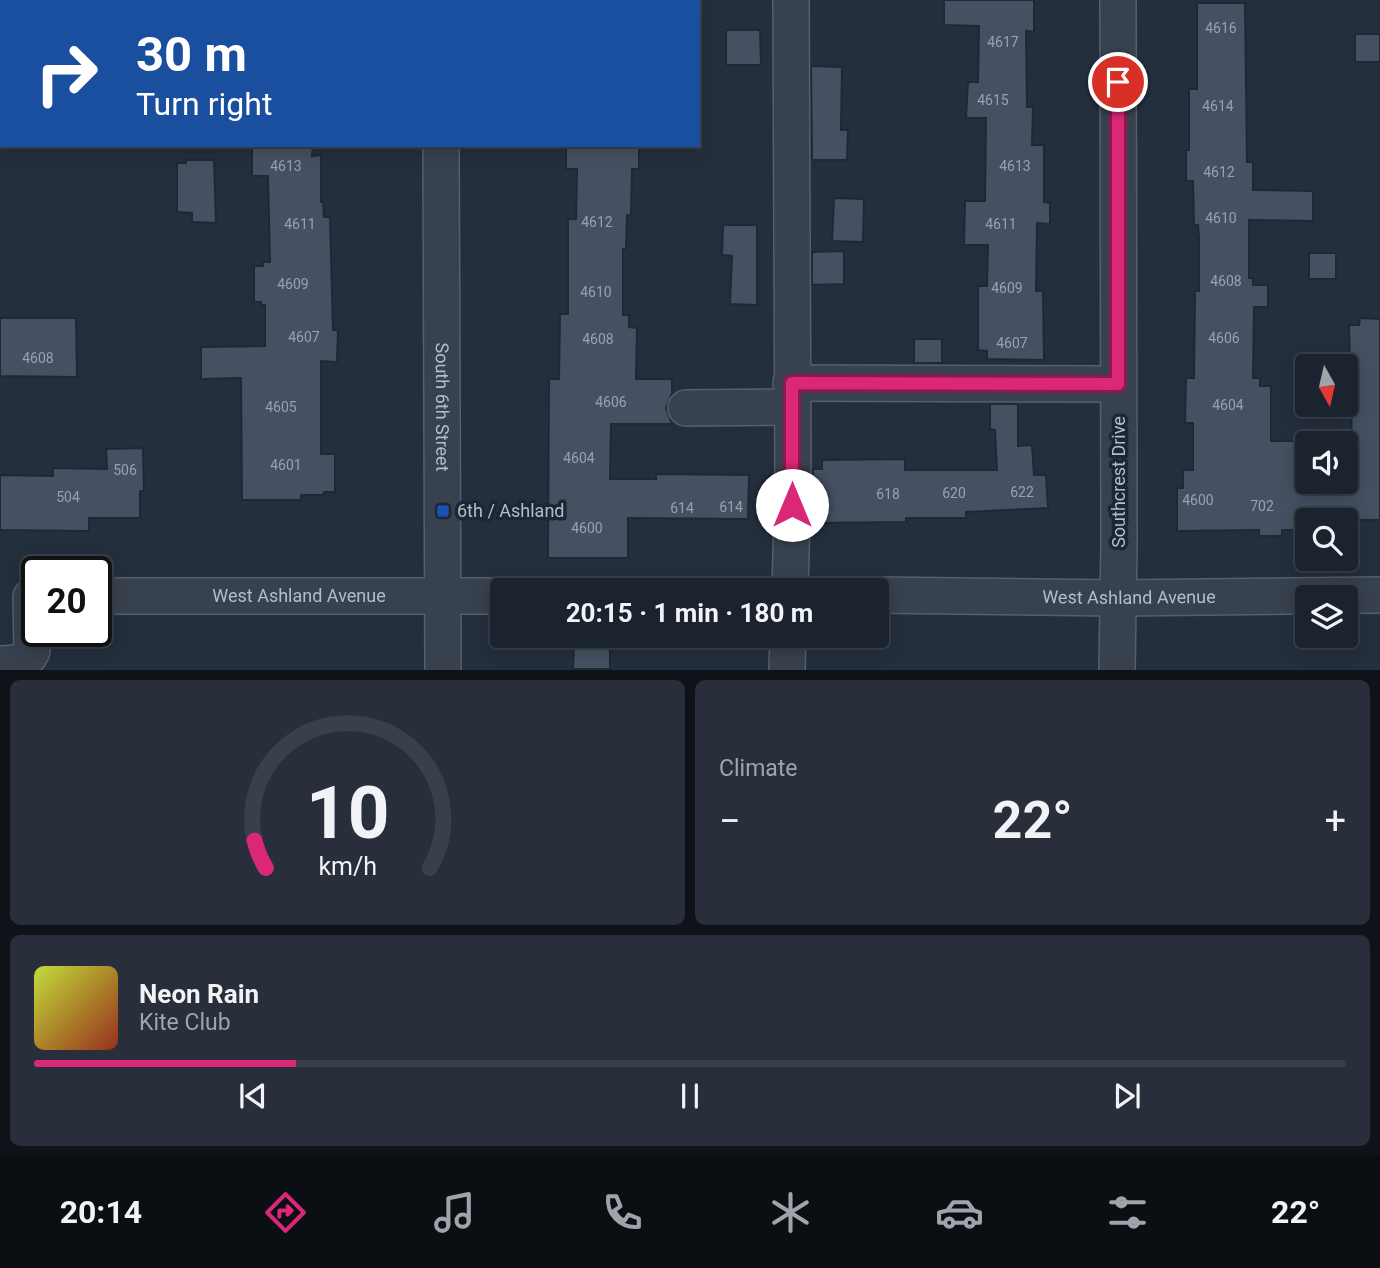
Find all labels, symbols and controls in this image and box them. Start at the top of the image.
house number: 4616 [1205,20,1237,36]
text: 30 m [136,26,247,83]
icon: right [21,28,112,119]
house number: 4617 [987,34,1019,50]
pin [1088,52,1148,112]
icon: arrive [1099,63,1137,101]
text: Turn right [136,85,272,123]
house number: 4615 [977,92,1009,108]
house number: 4614 [1202,98,1234,114]
house number: 4613 [270,158,302,174]
house number: 4613 [999,158,1031,174]
house number: 4612 [1203,164,1235,180]
house number: 4610 [1205,210,1237,226]
house number: 4612 [581,214,613,230]
house number: 4611 [284,216,316,232]
house number: 4611 [985,216,1017,232]
house number: 4608 [1210,273,1242,289]
house number: 4609 [277,276,309,292]
house number: 4609 [991,280,1023,296]
house number: 4610 [580,284,612,300]
house number: 4607 [288,329,320,345]
house number: 4606 [1208,330,1240,346]
house number: 4608 [582,331,614,347]
house number: 4607 [996,335,1028,351]
street label: South 6th Street [432,342,453,472]
house number: 4608 [22,350,54,366]
north arrow [1295,354,1358,416]
map controls [1295,354,1358,648]
house number: 4606 [595,394,627,410]
house number: 4604 [1212,397,1244,413]
house number: 4605 [265,399,297,415]
street label: Southcrest Drive [1108,416,1129,548]
button: sound [1295,431,1358,494]
house number: 4604 [563,450,595,466]
house number: 4601 [270,457,302,473]
house number: 506 [113,462,137,478]
position arrow [755,468,829,542]
house number: 622 [1010,484,1034,500]
house number: 620 [942,485,966,501]
house number: 618 [876,486,900,502]
house number: 504 [56,489,80,505]
house number: 4600 [1182,492,1214,508]
house number: 702 [1250,498,1274,514]
house number: 614 [719,499,743,515]
place label: 6th / Ashland [457,500,564,521]
house number: 614 [670,500,694,516]
marker: 6th / Ashland [435,503,451,519]
button: search [1295,508,1358,571]
house number: 4600 [571,520,603,536]
speed limit sign: 20 [21,556,112,647]
street label: West Ashland Avenue [212,585,386,606]
button: layers [1295,585,1358,648]
street label: West Ashland Avenue [1042,586,1216,608]
text: 20:15 · 1 min · 180 m [566,598,813,628]
text: Climate [719,755,798,782]
text: 10 [306,771,389,857]
text: 22° [993,790,1073,851]
text: − [719,799,741,843]
text: + [1324,799,1346,843]
text: km/h [318,852,377,881]
text: Neon Rain [139,979,259,1009]
text: Kite Club [139,1009,231,1036]
icon: previous [234,1077,272,1115]
icon: pause [671,1077,709,1115]
icon: next [1108,1077,1146,1115]
icon: directions [261,1188,310,1237]
icon: music [430,1188,479,1237]
icon: phone [598,1188,647,1237]
icon: climate [766,1188,815,1237]
icon: car [935,1188,984,1237]
icon: filters [1103,1188,1152,1237]
text: 20:14 [60,1193,142,1231]
text: 22° [1271,1193,1320,1231]

